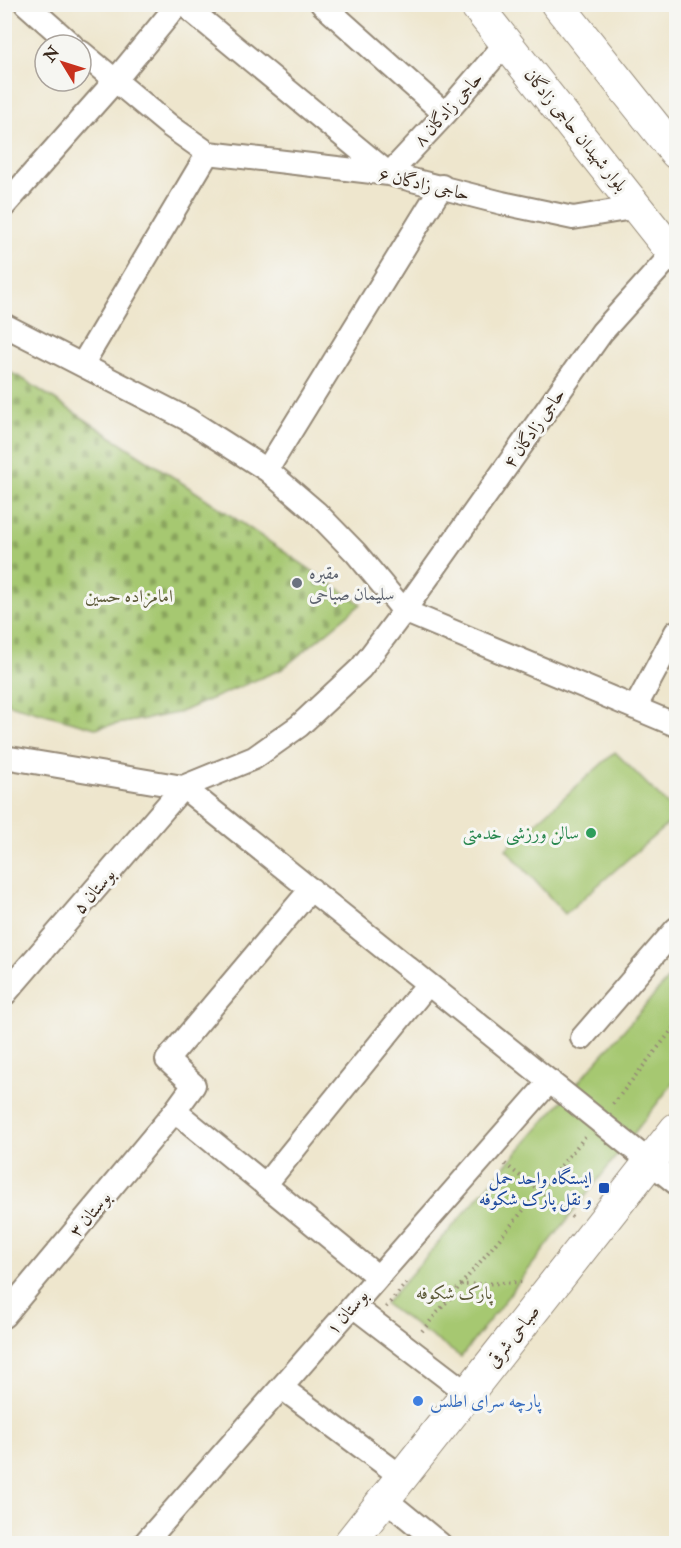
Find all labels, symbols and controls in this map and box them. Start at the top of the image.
north arrow [33,33,93,93]
text: N [39,42,65,67]
street label: بلوار شهیدان حاجی زادگان [519,64,632,197]
street label: حاجی زادگان ۸ [409,67,488,151]
street label: حاجی زادگان ۶ [376,163,472,206]
street label: حاجی زادگان ۴ [498,384,570,473]
place label: مقبره سلیمان صباحی [309,562,394,606]
marker: مقبره سلیمان صباحی [290,576,304,590]
park label: امامزاده حسین [85,585,173,609]
place label: سالن ورزشی خدمتی [462,822,579,846]
marker: سالن ورزشی خدمتی [584,826,598,840]
street label: بوستان ۵ [68,864,120,919]
place label: ایستگاه واحد حمل و نقل پارک شکوفه [479,1166,592,1212]
marker: ایستگاه واحد حمل و نقل پارک شکوفه [597,1181,611,1195]
street label: بوستان ۳ [65,1187,116,1242]
park label: پارک شکوفه [416,1282,494,1306]
street label: بوستان ۱ [321,1285,373,1340]
street label: صباحی شرقی [482,1300,545,1372]
place label: پارچه سرای اطلس [430,1390,542,1414]
marker: پارچه سرای اطلس [411,1394,425,1408]

